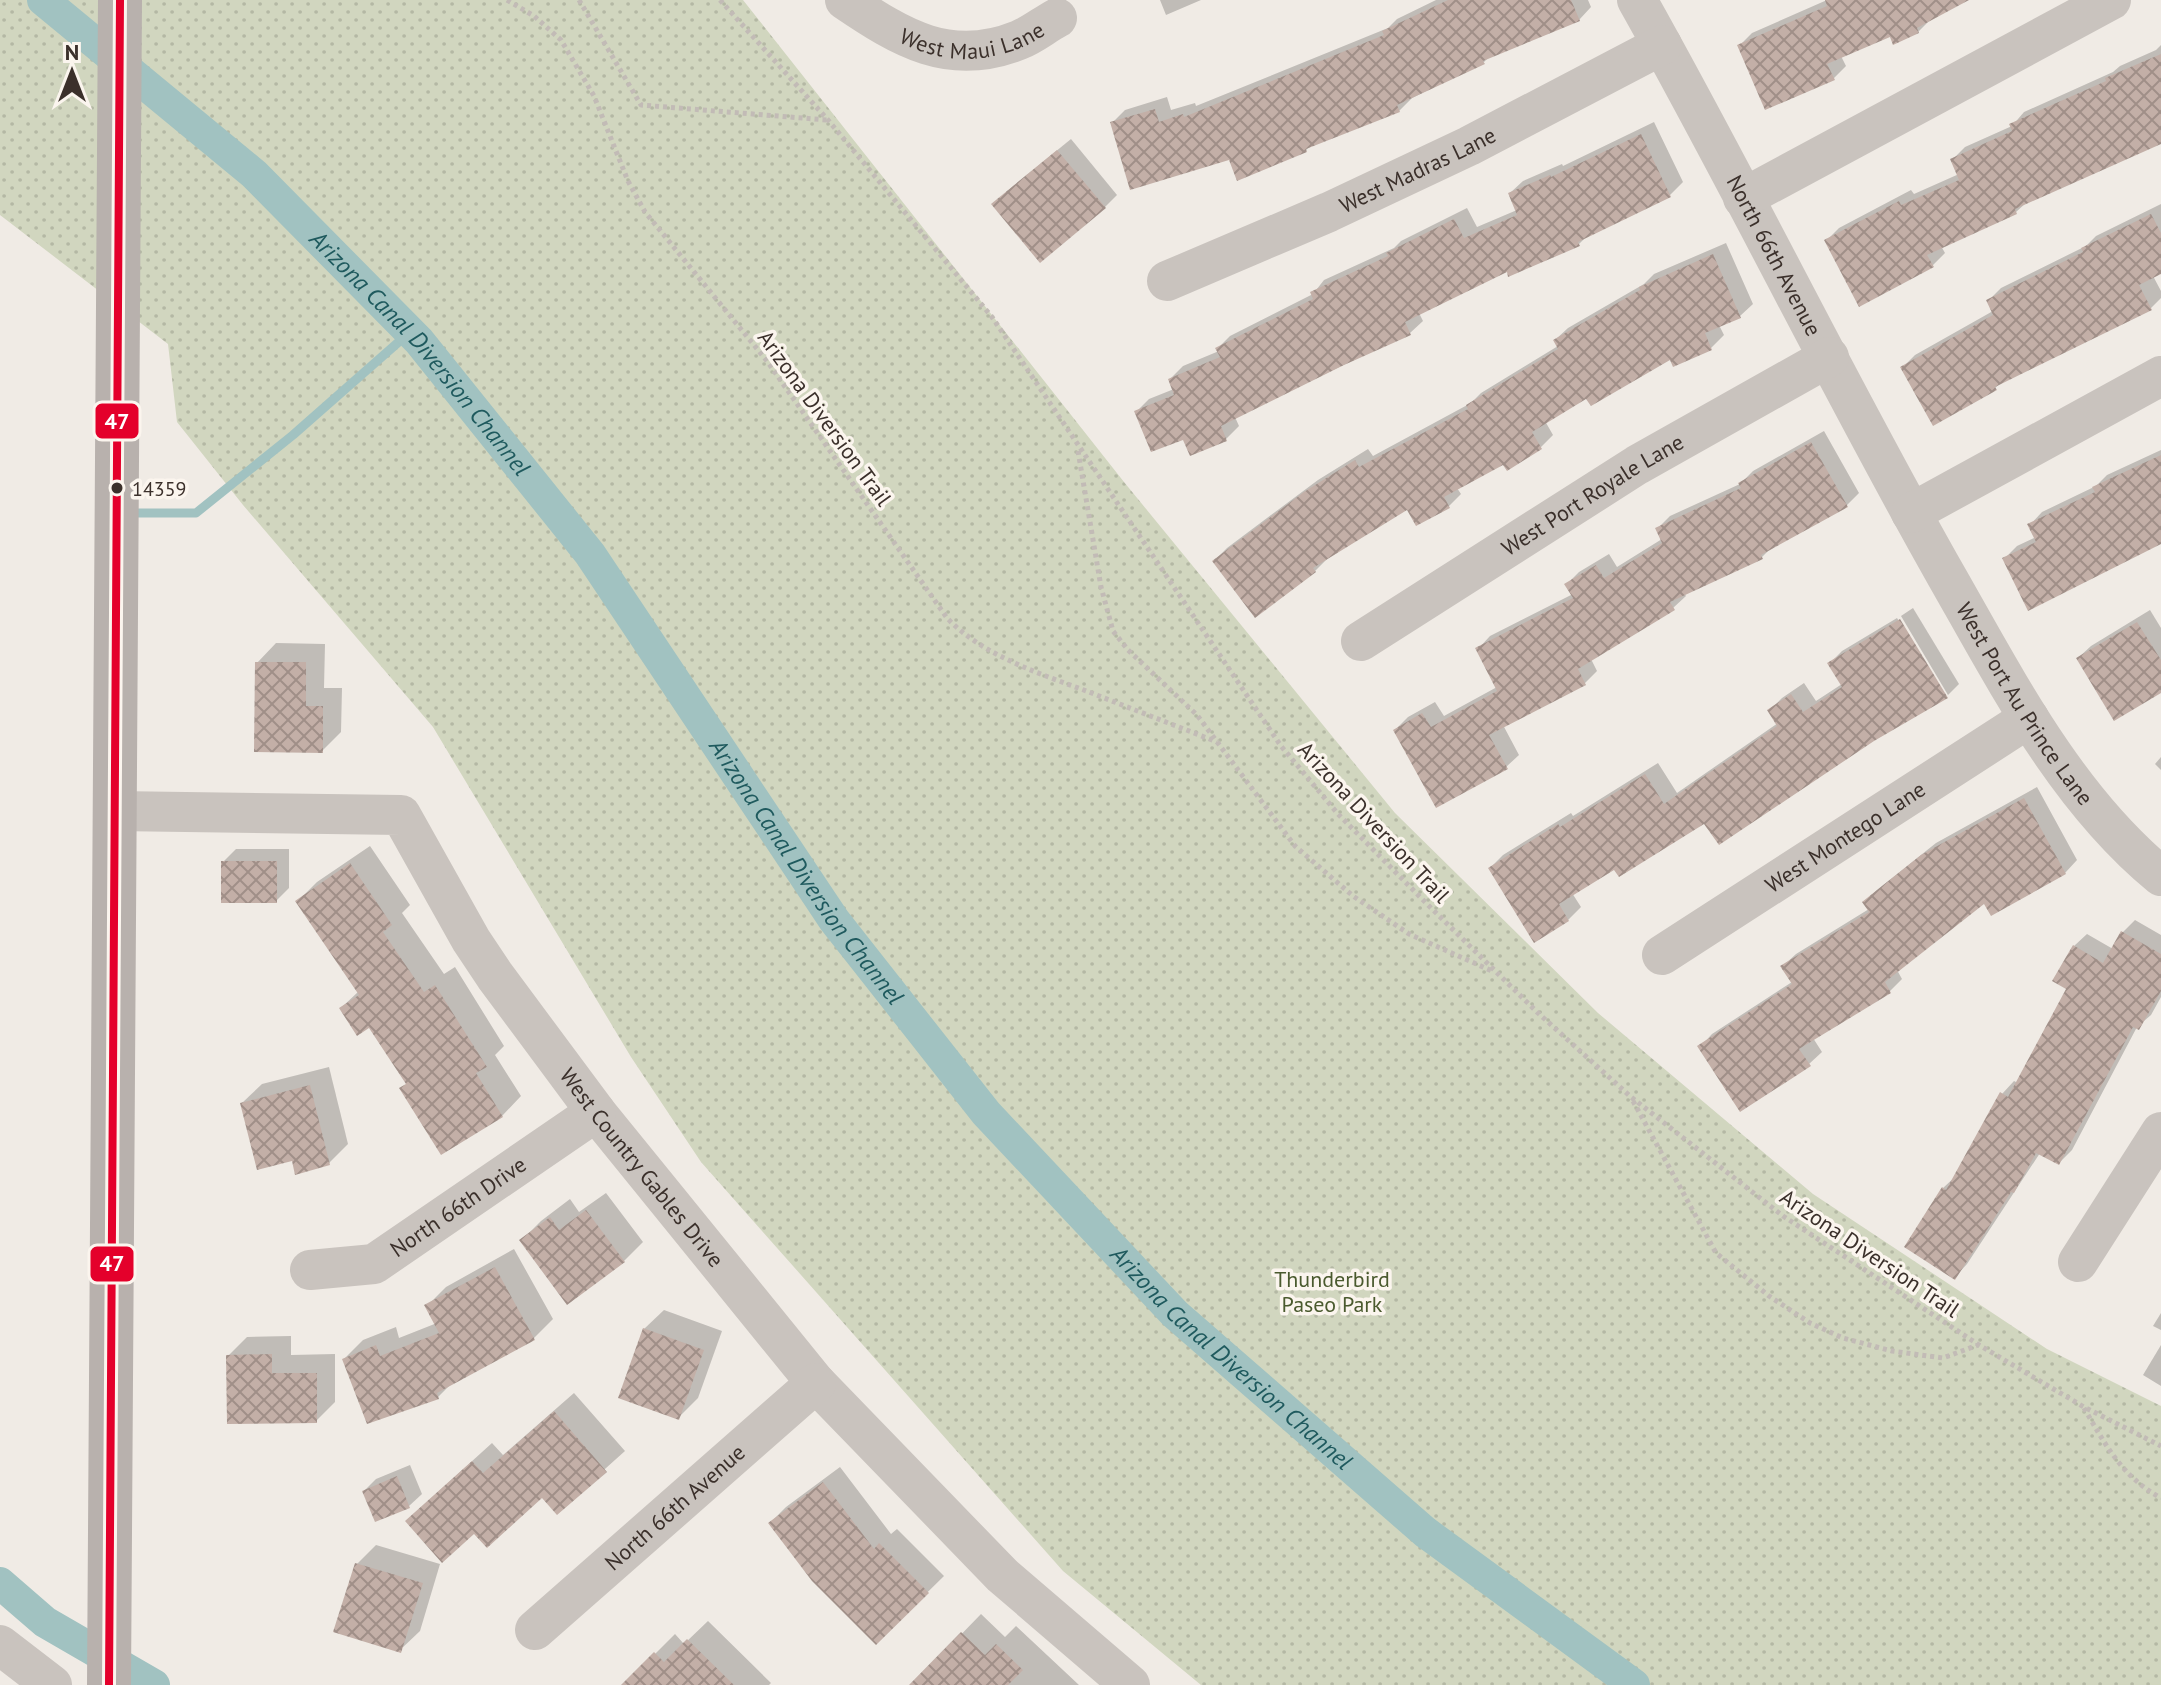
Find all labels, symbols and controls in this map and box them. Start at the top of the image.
street label: West Maui Lane [896,15,1049,65]
north arrow [32,32,112,112]
text: N [65,38,79,66]
street label: West Madras Lane [1335,121,1500,219]
street label: North 66th Avenue [1721,170,1828,341]
water label: Arizona Canal Diversion Channel [303,223,537,482]
street label: Arizona Diversion Trail [752,325,899,512]
line badge: 47 [94,402,140,440]
text: 47 [105,407,129,435]
street label: West Port Royale Lane [1496,428,1689,562]
place label: 14359 [132,476,187,502]
marker: 14359 [109,480,125,496]
street label: West Port Au Prince Lane [1950,598,2099,811]
water label: Arizona Canal Diversion Channel [702,732,911,1011]
street label: Arizona Diversion Trail [1292,735,1456,909]
street label: West Montego Lane [1760,775,1930,899]
street label: West Country Gables Drive [554,1062,730,1273]
street label: North 66th Drive [384,1150,531,1263]
street label: Arizona Diversion Trail [1775,1183,1966,1324]
water label: Arizona Canal Diversion Channel [1103,1238,1359,1477]
line badge: 47 [89,1245,135,1283]
text: 47 [100,1249,124,1277]
park label: Thunderbird Paseo Park [1274,1265,1390,1318]
street label: North 66th Avenue [599,1438,751,1576]

